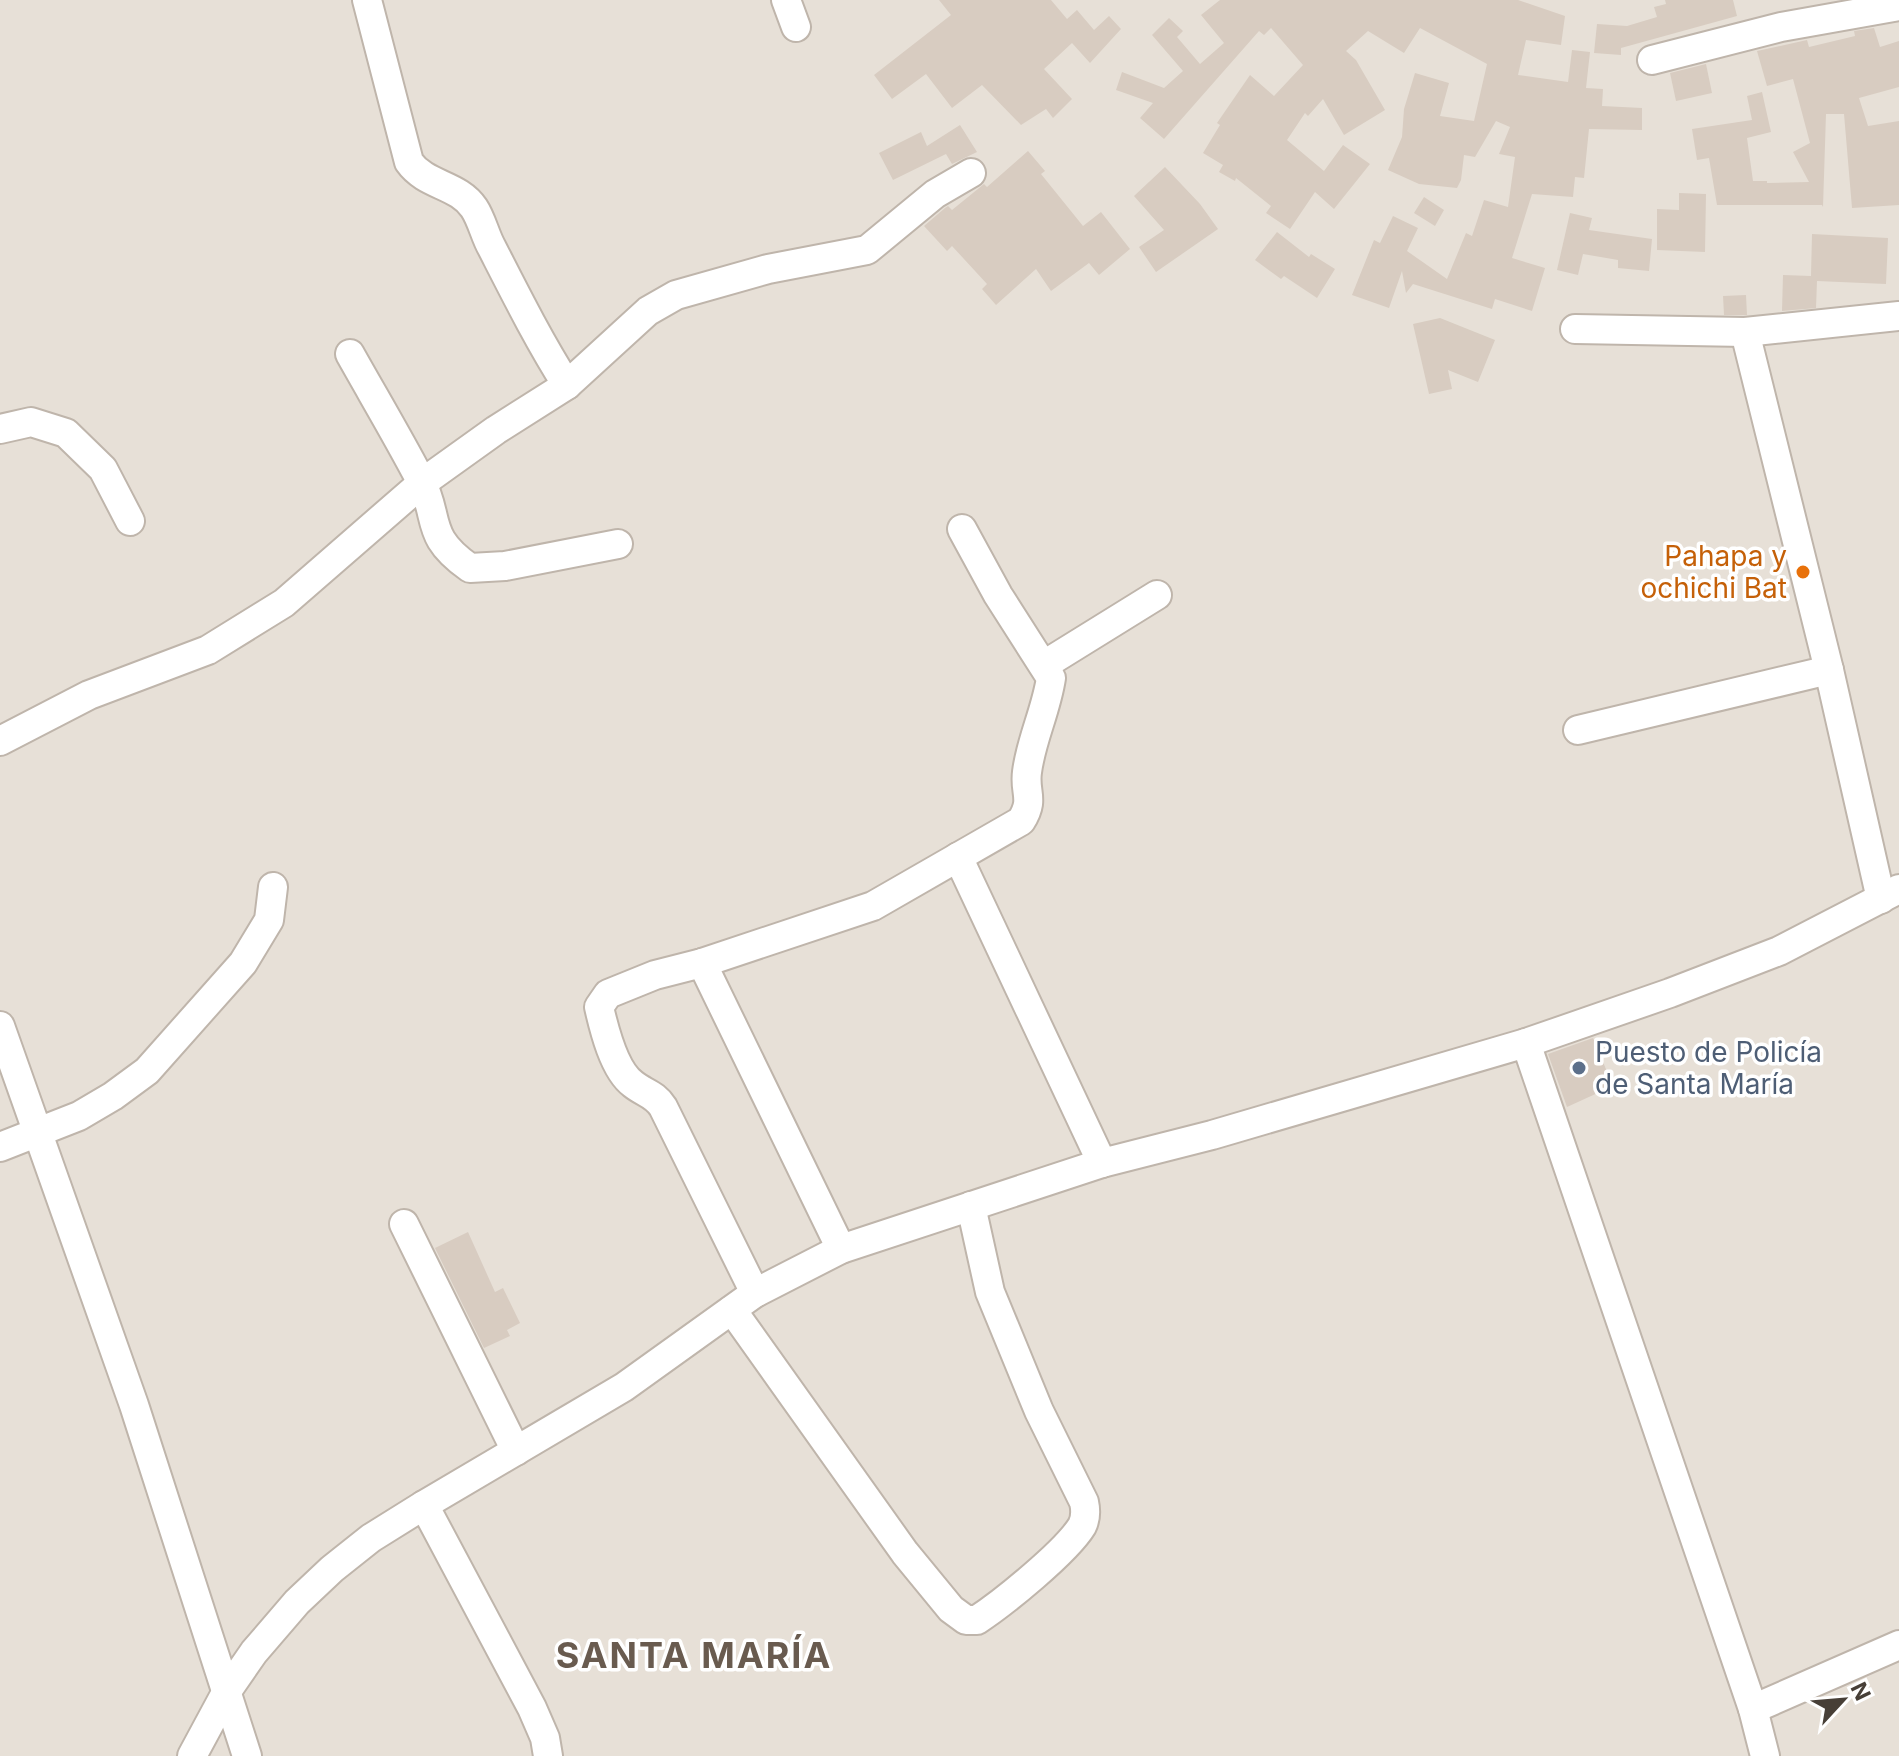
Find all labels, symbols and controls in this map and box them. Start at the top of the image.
place label: Pahapa y ochichi Bat [1640,539,1787,605]
marker: Pahapa y ochichi Bat [1794,563,1812,581]
place label: Puesto de Policía de Santa María [1595,1035,1822,1101]
marker: Puesto de Policía de Santa María [1570,1059,1588,1077]
district label: SANTA MARÍA [556,1633,832,1677]
north arrow [1803,1660,1883,1740]
text: N [1846,1678,1876,1704]

